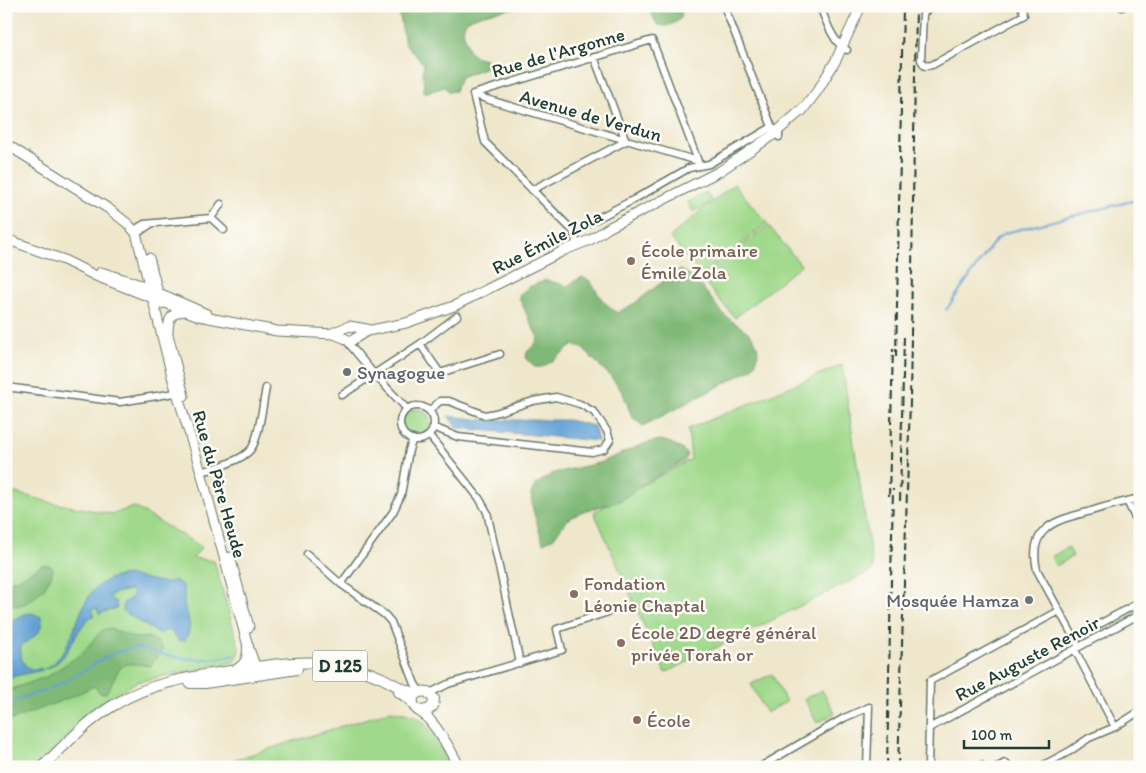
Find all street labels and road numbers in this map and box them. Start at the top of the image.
street label: Rue de l'Argonne [489,23,627,82]
street label: Avenue de Verdun [517,84,665,147]
street label: Rue Émile Zola [488,204,606,279]
street label: Rue du Père Heude [187,408,252,561]
street label: Rue Auguste Renoir [951,610,1104,706]
road number: D 125 [312,650,368,681]

